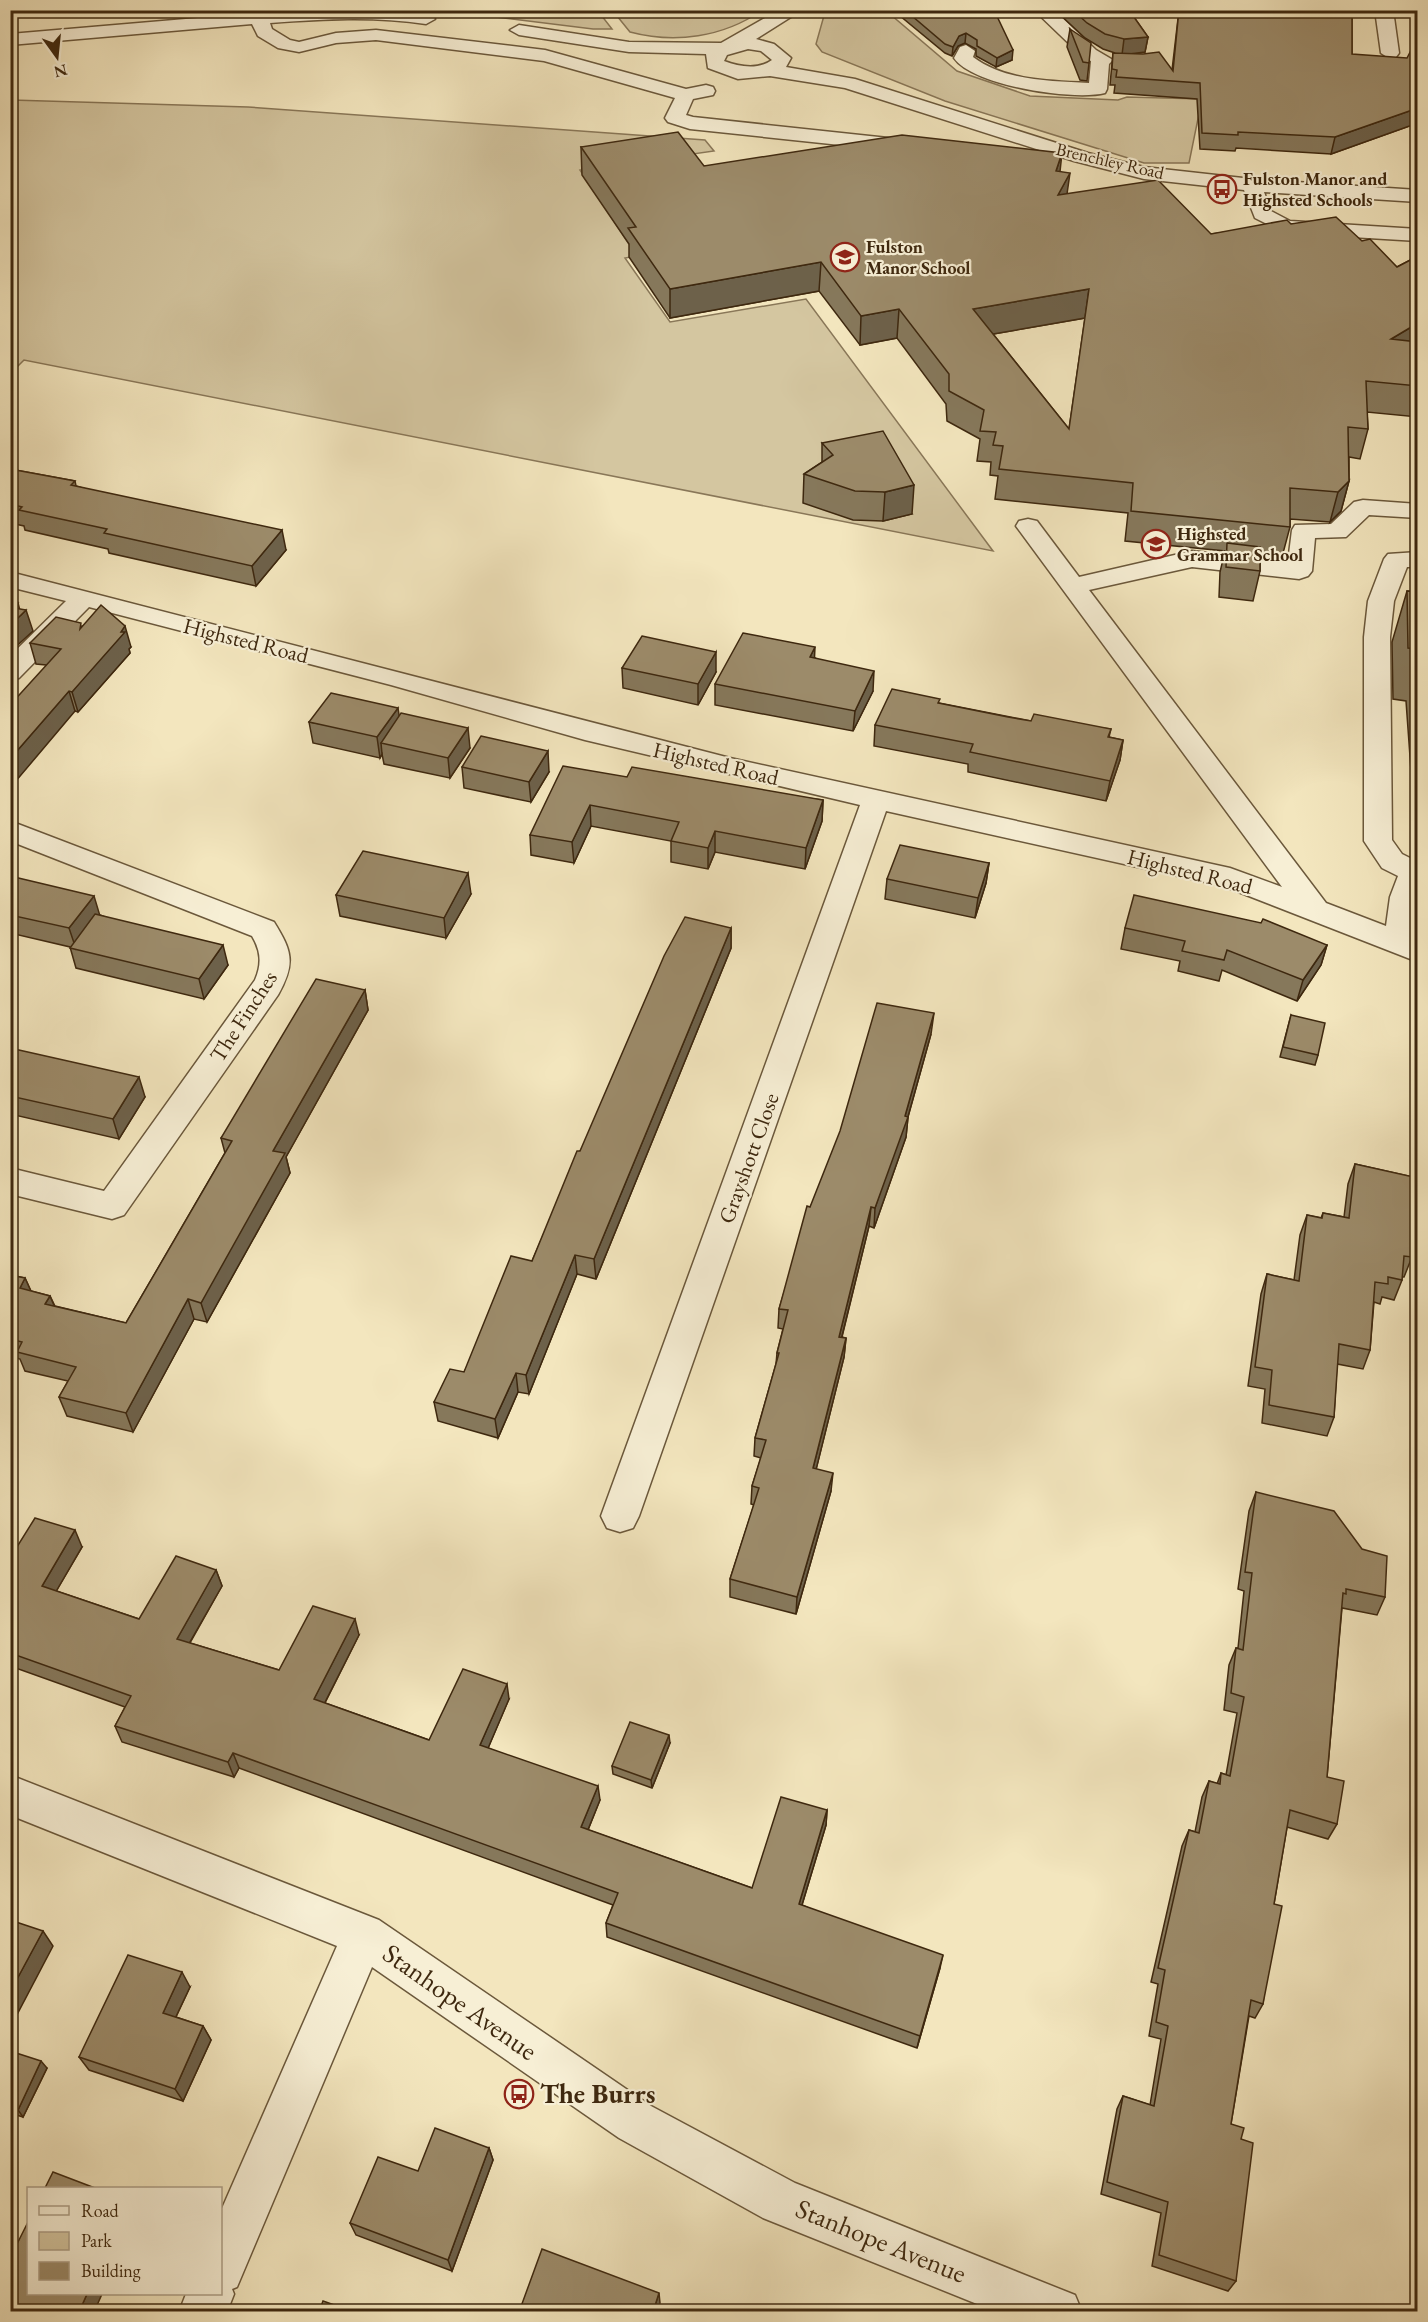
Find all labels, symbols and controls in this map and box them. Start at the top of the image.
north arrow [27,27,87,87]
text: N [52,59,70,83]
street label: Brenchley Road [1054,137,1167,184]
place label: Fulston Manor and Highsted Schools [1243,167,1387,211]
bus stop icon: Fulston Manor and Highsted Schools [1206,173,1238,205]
place label: Fulston Manor School [866,235,970,279]
school or university icon: Fulston Manor School [829,241,861,273]
place label: Highsted Grammar School [1177,522,1303,566]
school or university icon: Highsted Grammar School [1140,528,1172,560]
street label: Highsted Road [180,611,312,670]
street label: Highsted Road [650,735,782,792]
street label: Highsted Road [1124,842,1256,901]
street label: The Finches [203,965,284,1067]
street label: Grayshott Close [711,1089,786,1227]
street label: Stanhope Avenue [376,1935,544,2068]
place label: The Burrs [540,2076,655,2111]
bus stop icon: The Burrs [503,2078,535,2110]
legend [27,2187,222,2295]
street label: Stanhope Avenue [791,2190,972,2291]
text: Road [81,2199,120,2222]
text: Park [81,2229,112,2252]
text: Building [81,2259,141,2282]

